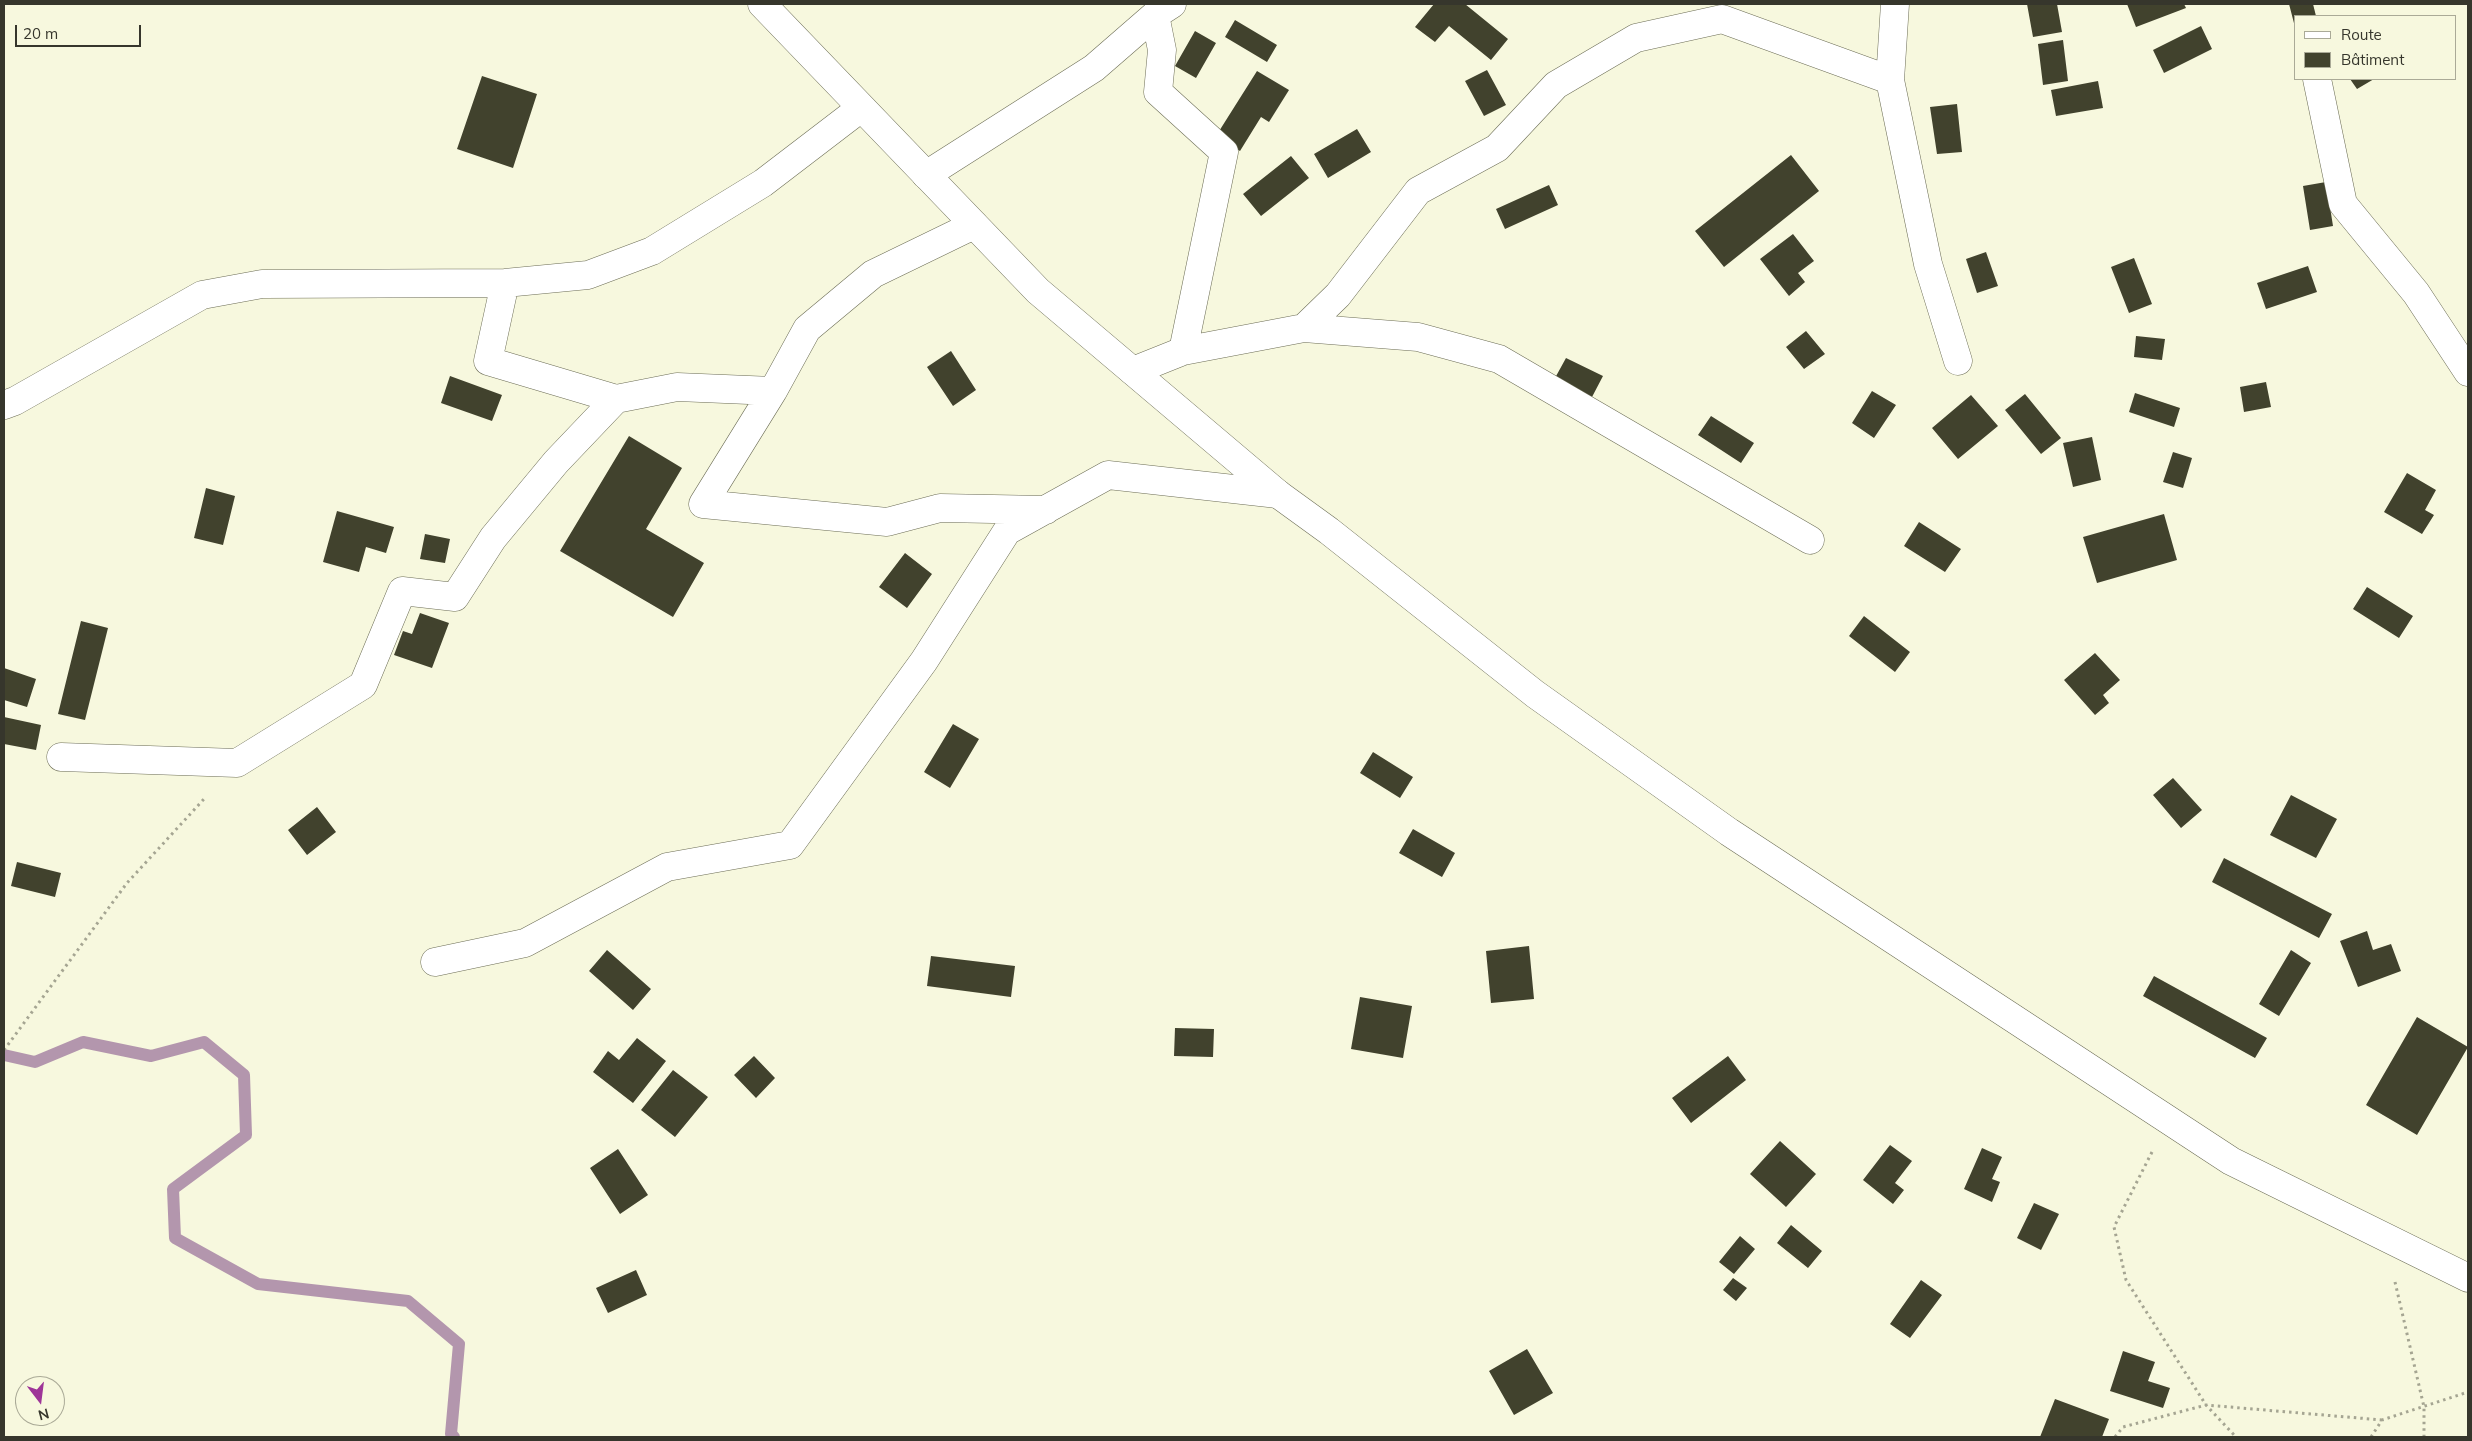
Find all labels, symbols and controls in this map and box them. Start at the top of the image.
scale bar [18,15,144,47]
legend [2294,15,2457,80]
text: 20 m [23,24,58,43]
text: Route [2341,25,2382,44]
text: Bâtiment [2341,50,2404,69]
north arrow [15,1376,65,1426]
text: N [36,1404,51,1425]

